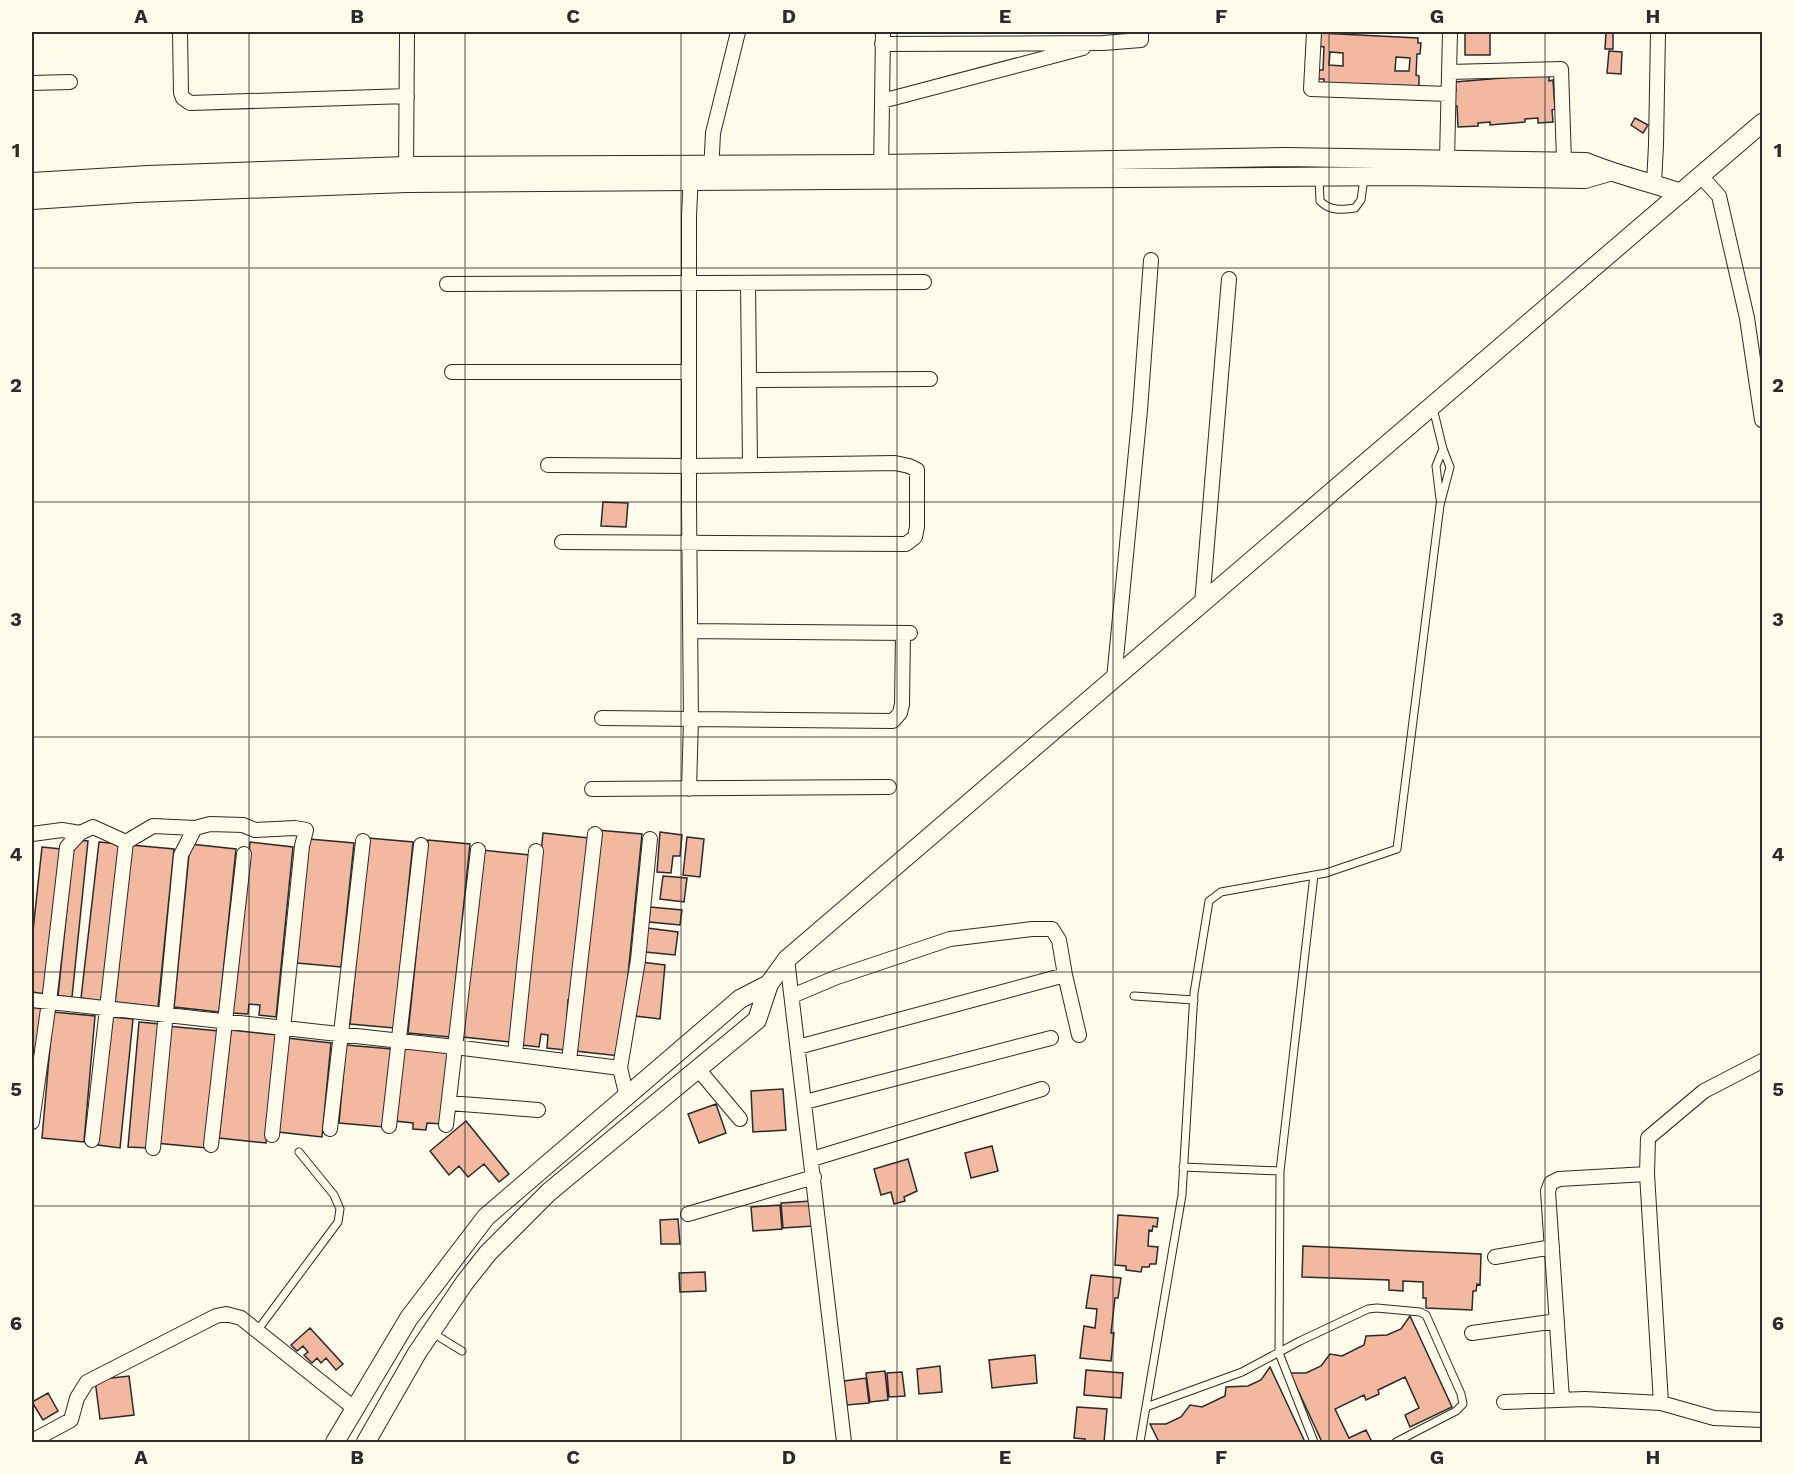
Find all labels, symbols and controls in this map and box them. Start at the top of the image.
text: A [134,4,148,28]
text: B [350,4,364,28]
text: C [566,4,580,28]
text: D [782,4,796,28]
text: E [999,4,1011,28]
text: F [1215,4,1227,28]
text: G [1430,4,1444,28]
text: H [1646,4,1660,28]
text: 1 [12,138,20,162]
text: 1 [1774,138,1782,162]
text: 2 [10,373,22,397]
text: 2 [1772,373,1784,397]
text: 3 [10,607,22,631]
text: 3 [1772,607,1784,631]
text: 4 [10,842,23,866]
text: 4 [1772,842,1785,866]
text: 5 [10,1077,22,1101]
text: 5 [1772,1077,1784,1101]
text: 6 [10,1311,22,1335]
text: 6 [1772,1311,1784,1335]
text: A [134,1445,148,1469]
text: B [350,1445,364,1469]
text: C [566,1445,580,1469]
text: D [782,1445,796,1469]
text: E [999,1445,1011,1469]
text: F [1215,1445,1227,1469]
text: G [1430,1445,1444,1469]
text: H [1646,1445,1660,1469]

